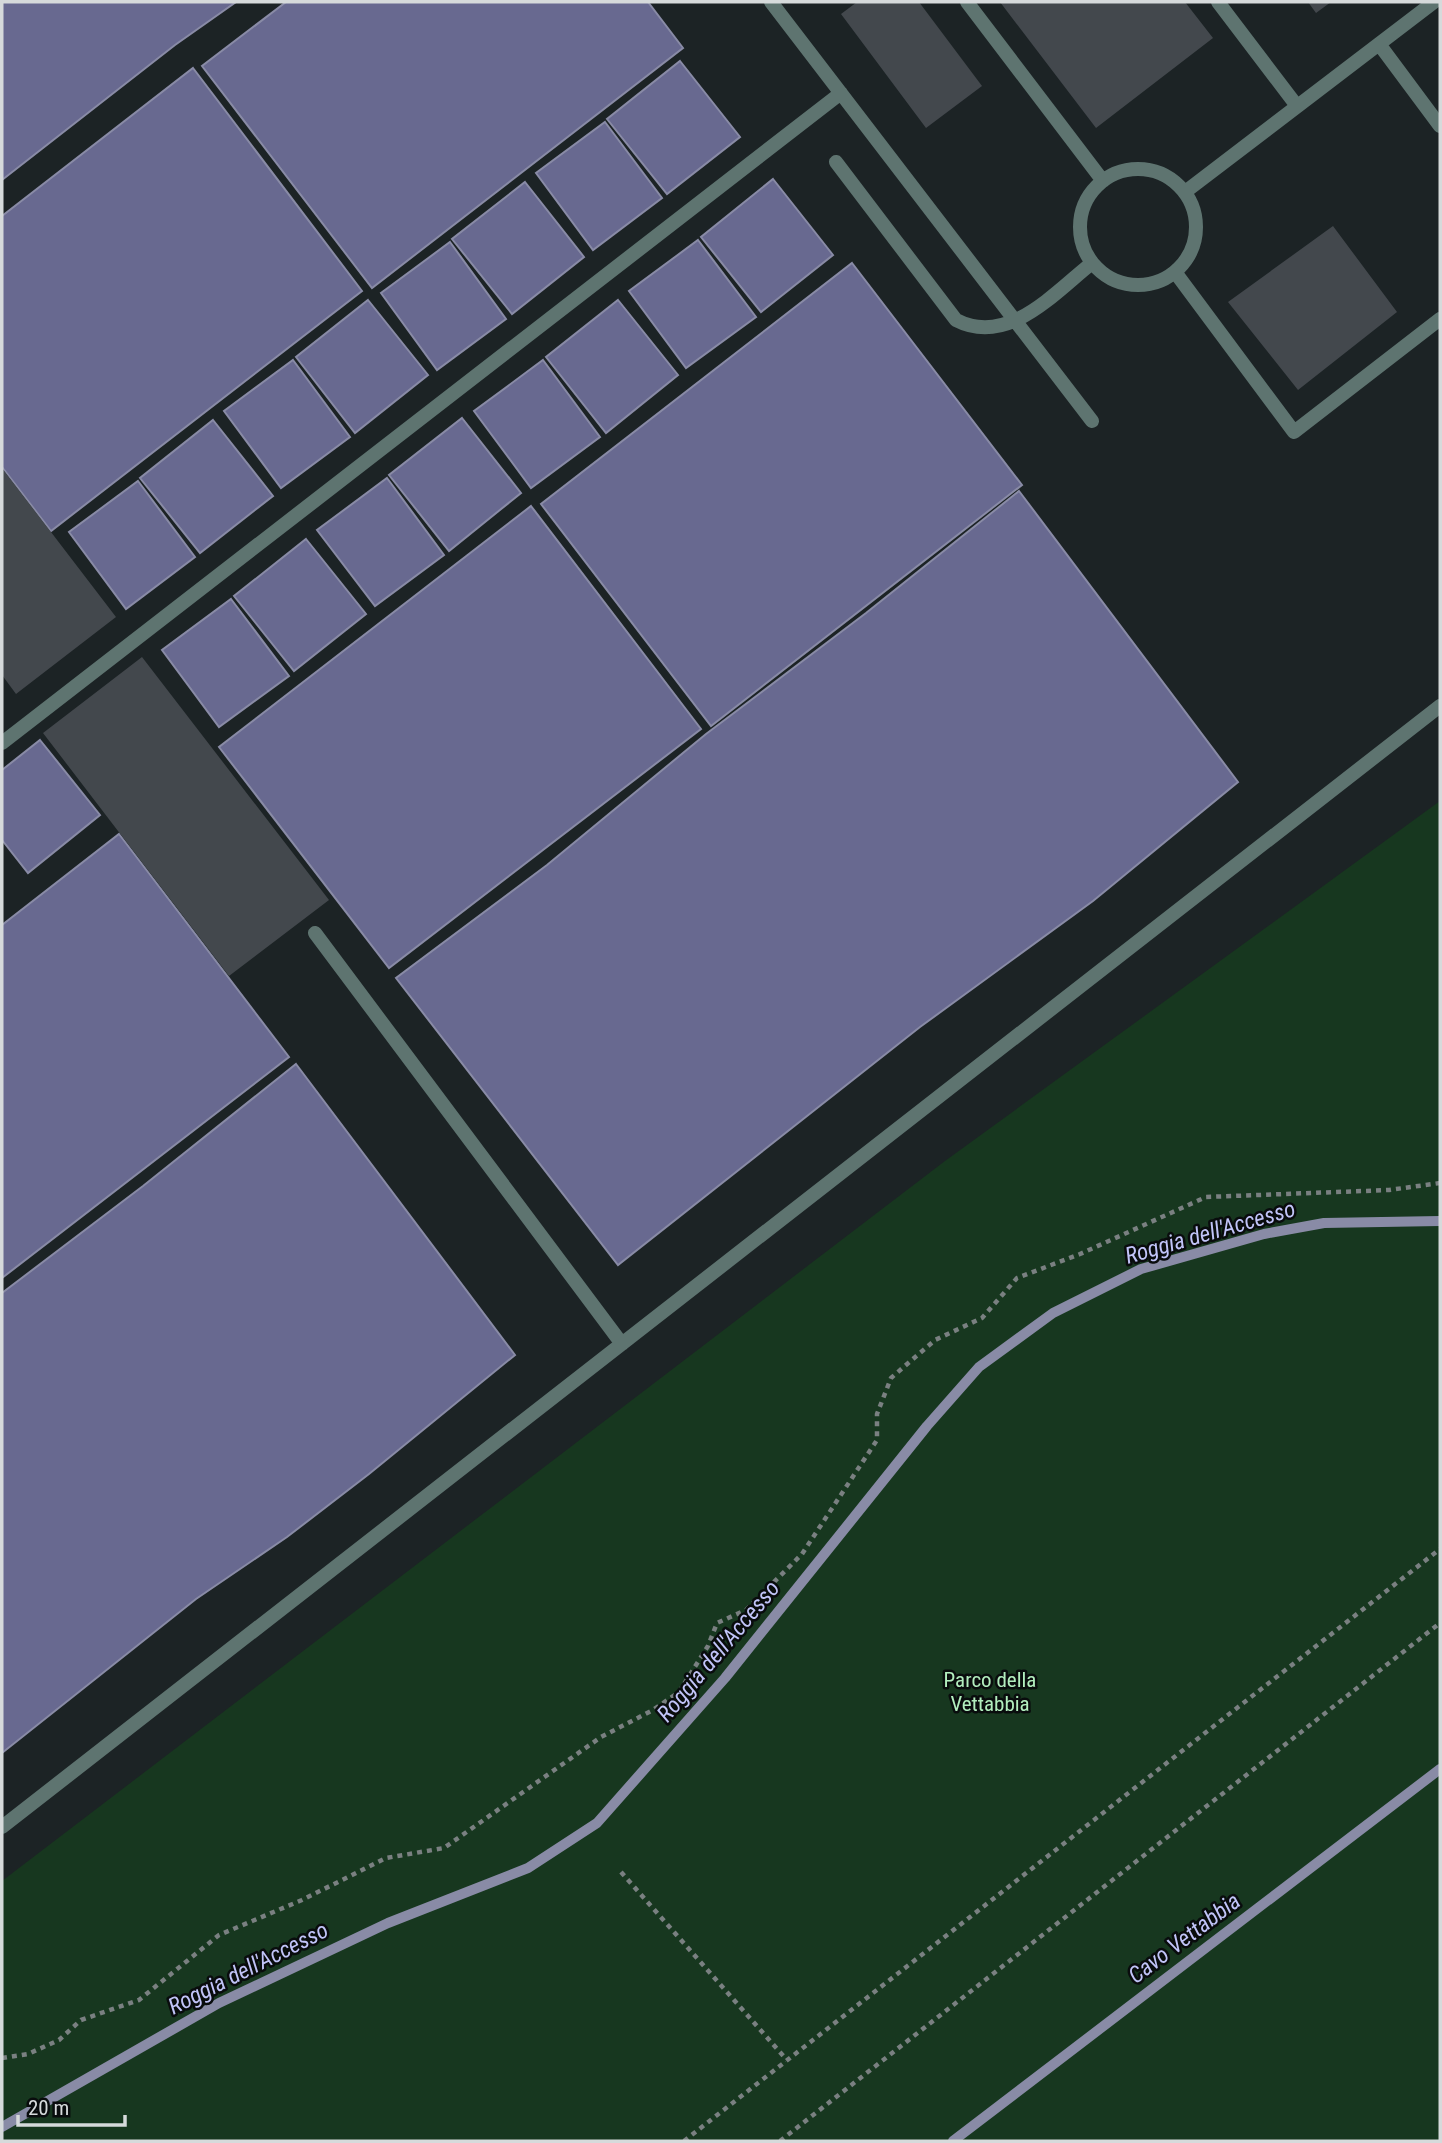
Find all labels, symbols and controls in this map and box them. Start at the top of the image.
water label: Roggia dell'Accesso [1122,1195,1298,1270]
water label: Roggia dell'Accesso [652,1575,785,1727]
park label: Parco della Vettabbia [944,1668,1036,1716]
water label: Cavo Vettabbia [1123,1888,1246,1989]
water label: Roggia dell'Accesso [164,1916,333,2020]
scale bar [18,2084,124,2128]
text: 20 m [28,2096,69,2120]

